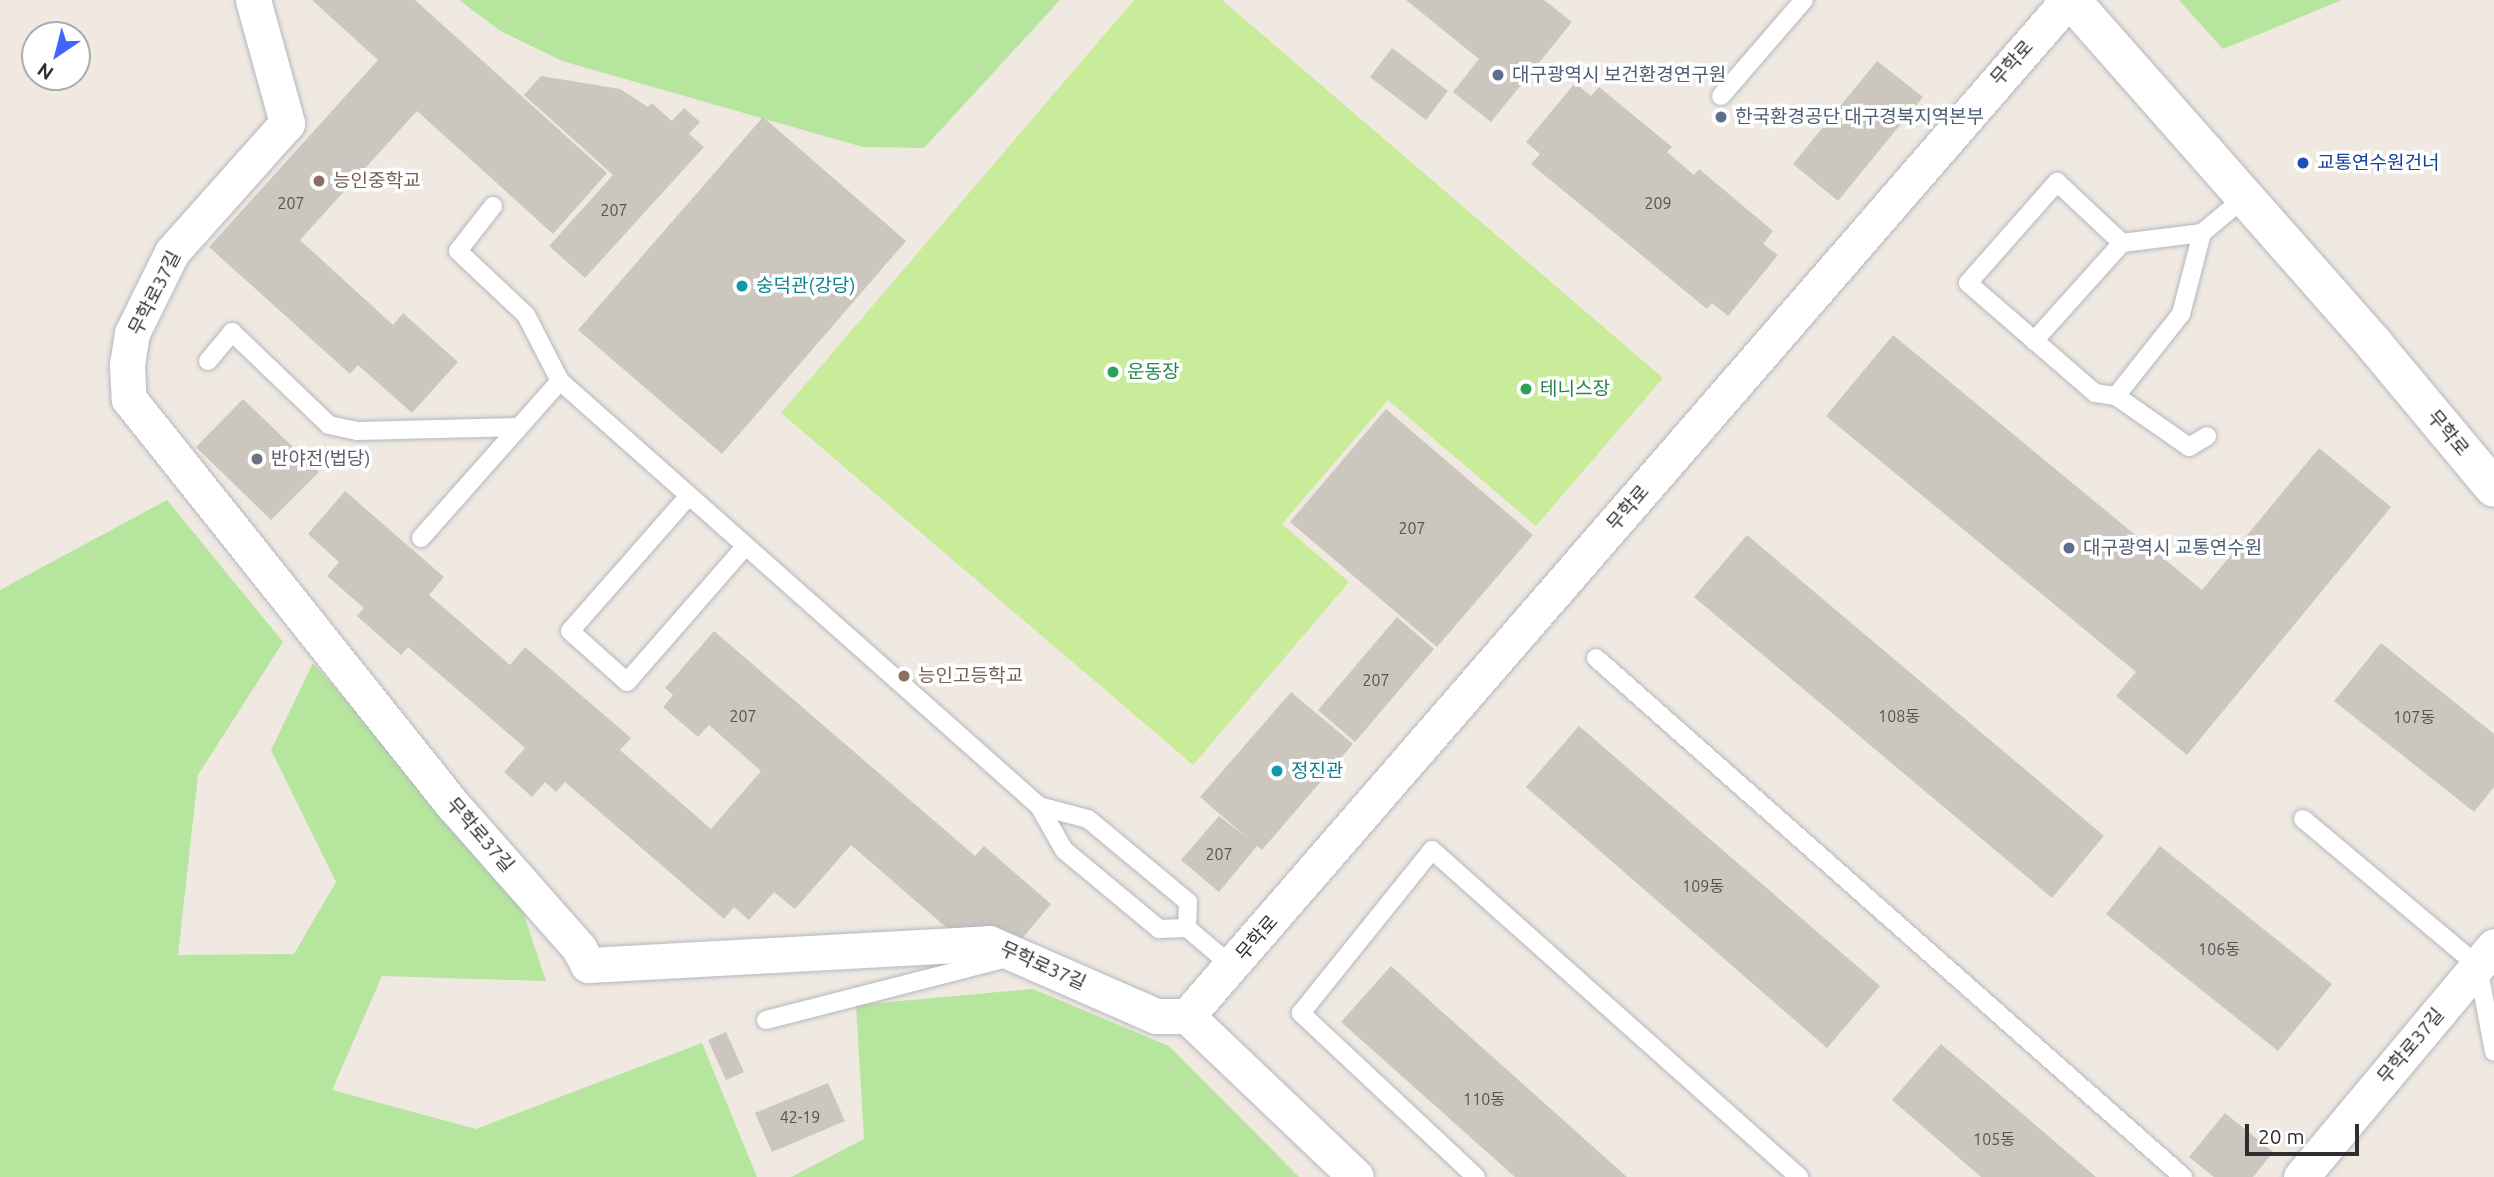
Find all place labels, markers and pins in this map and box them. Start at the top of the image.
place label: 대구광역시 보건환경연구원 [1512,64,1726,86]
marker: 대구광역시 보건환경연구원 [1490,67,1506,83]
place label: 한국환경공단 대구경북지역본부 [1735,106,1984,128]
marker: 한국환경공단 대구경북지역본부 [1713,109,1729,125]
place label: 교통연수원건너 [2317,152,2439,174]
marker: 교통연수원건너 [2295,155,2311,171]
place label: 능인중학교 [333,170,420,192]
marker: 능인중학교 [311,173,327,189]
place label: 숭덕관(강당) [756,275,855,297]
marker: 숭덕관(강당) [734,278,750,294]
place label: 운동장 [1127,361,1179,383]
marker: 운동장 [1105,364,1121,380]
place label: 테니스장 [1540,378,1610,400]
marker: 테니스장 [1518,381,1534,397]
place label: 반야전(법당) [271,448,370,470]
marker: 반야전(법당) [249,451,265,467]
place label: 대구광역시 교통연수원 [2083,537,2262,559]
marker: 대구광역시 교통연수원 [2061,540,2077,556]
place label: 능인고등학교 [918,665,1023,687]
marker: 능인고등학교 [896,668,912,684]
place label: 정진관 [1291,760,1343,782]
marker: 정진관 [1269,763,1285,779]

